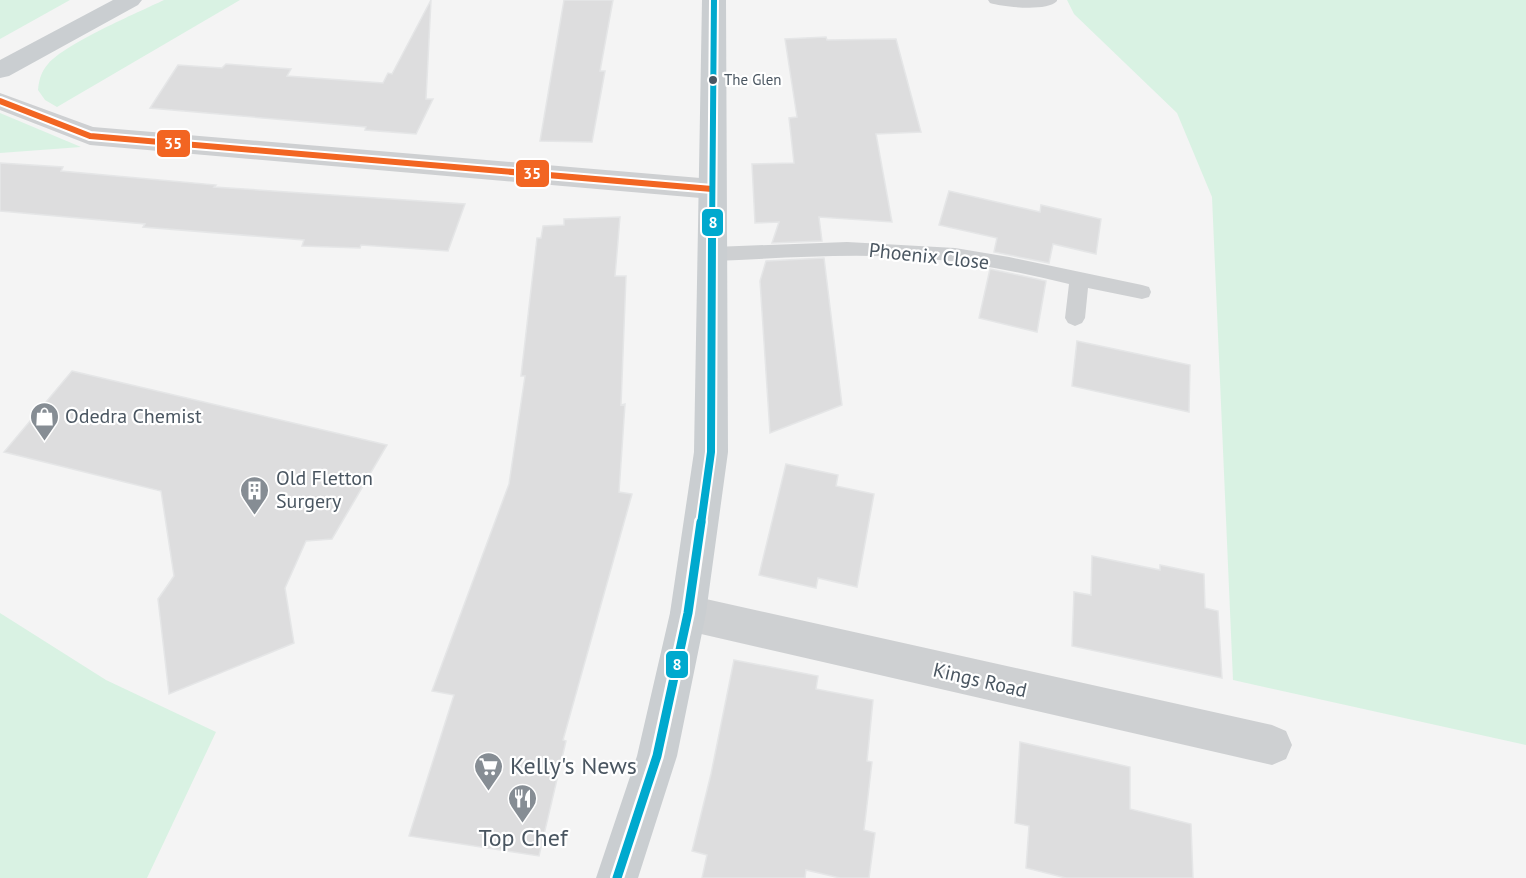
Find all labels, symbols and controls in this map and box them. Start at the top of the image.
place label: The Glen [724,70,782,89]
marker: The Glen [707,74,719,86]
line badge: 35 [156,129,191,158]
text: 35 [164,133,182,153]
line badge: 35 [515,159,550,188]
text: 35 [523,163,541,183]
line badge: 8 [701,208,724,237]
text: 8 [708,212,718,232]
street label: Phoenix Close [868,237,990,275]
shop icon: Odedra Chemist [28,400,60,442]
place label: Odedra Chemist [65,403,202,429]
place label: Old Fletton Surgery [276,465,373,514]
building icon: Old Fletton Surgery [239,474,271,516]
line badge: 8 [665,650,689,679]
text: 8 [672,654,682,674]
street label: Kings Road [931,657,1029,703]
supermarket icon: Kelly's News [473,750,505,792]
place label: Kelly's News [510,750,637,781]
restaurant icon: Top Chef [507,782,539,824]
place label: Top Chef [478,822,569,853]

